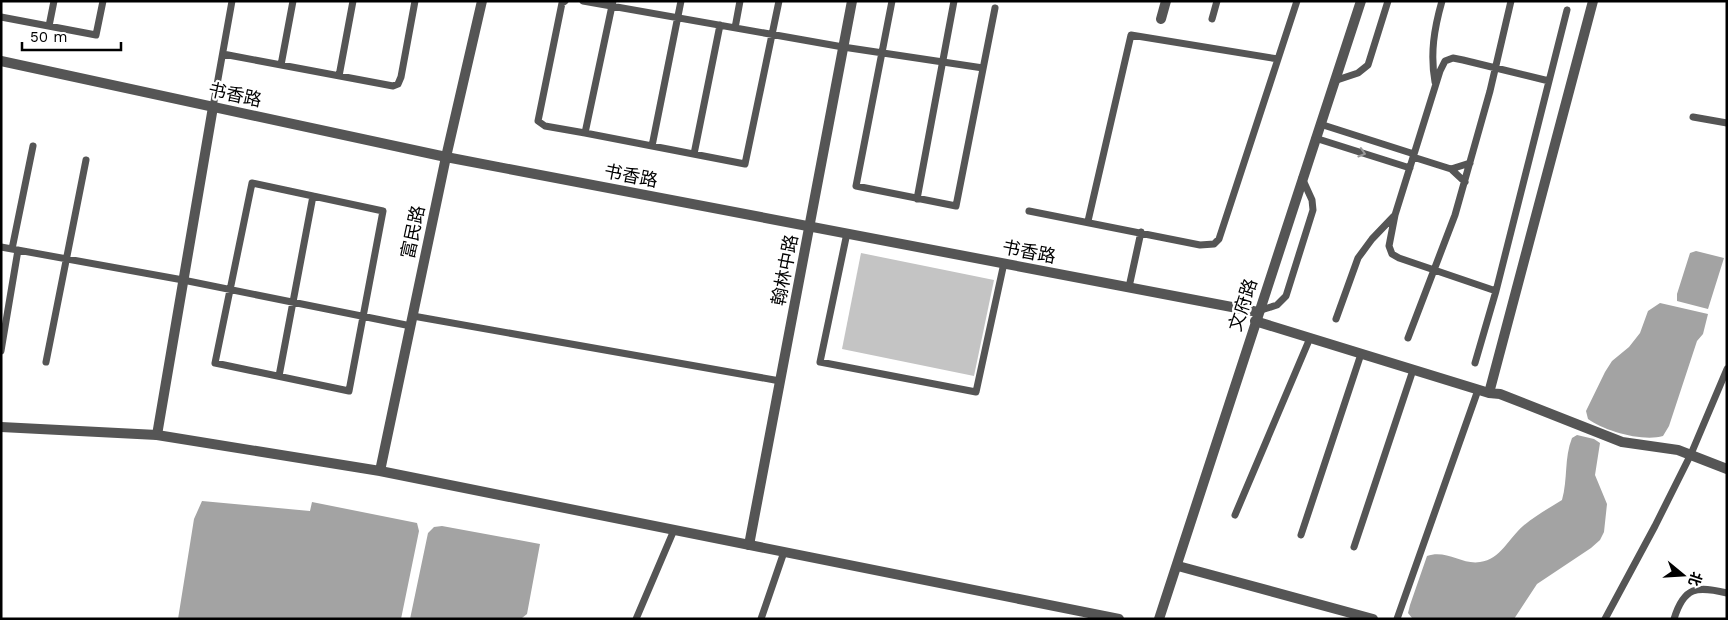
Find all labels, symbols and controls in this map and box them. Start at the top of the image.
scale bar [22,20,121,52]
text: 50 m [30,28,67,46]
street label: 书香路 [207,79,264,110]
one-way arrow [1357,147,1365,157]
street label: 书香路 [603,160,660,191]
street label: 富民路 [397,203,428,260]
street label: 翰林中路 [767,233,802,307]
street label: 书香路 [1001,236,1058,267]
street label: 文府路 [1224,276,1261,334]
north arrow [1658,550,1708,600]
text: 北 [1686,570,1705,588]

